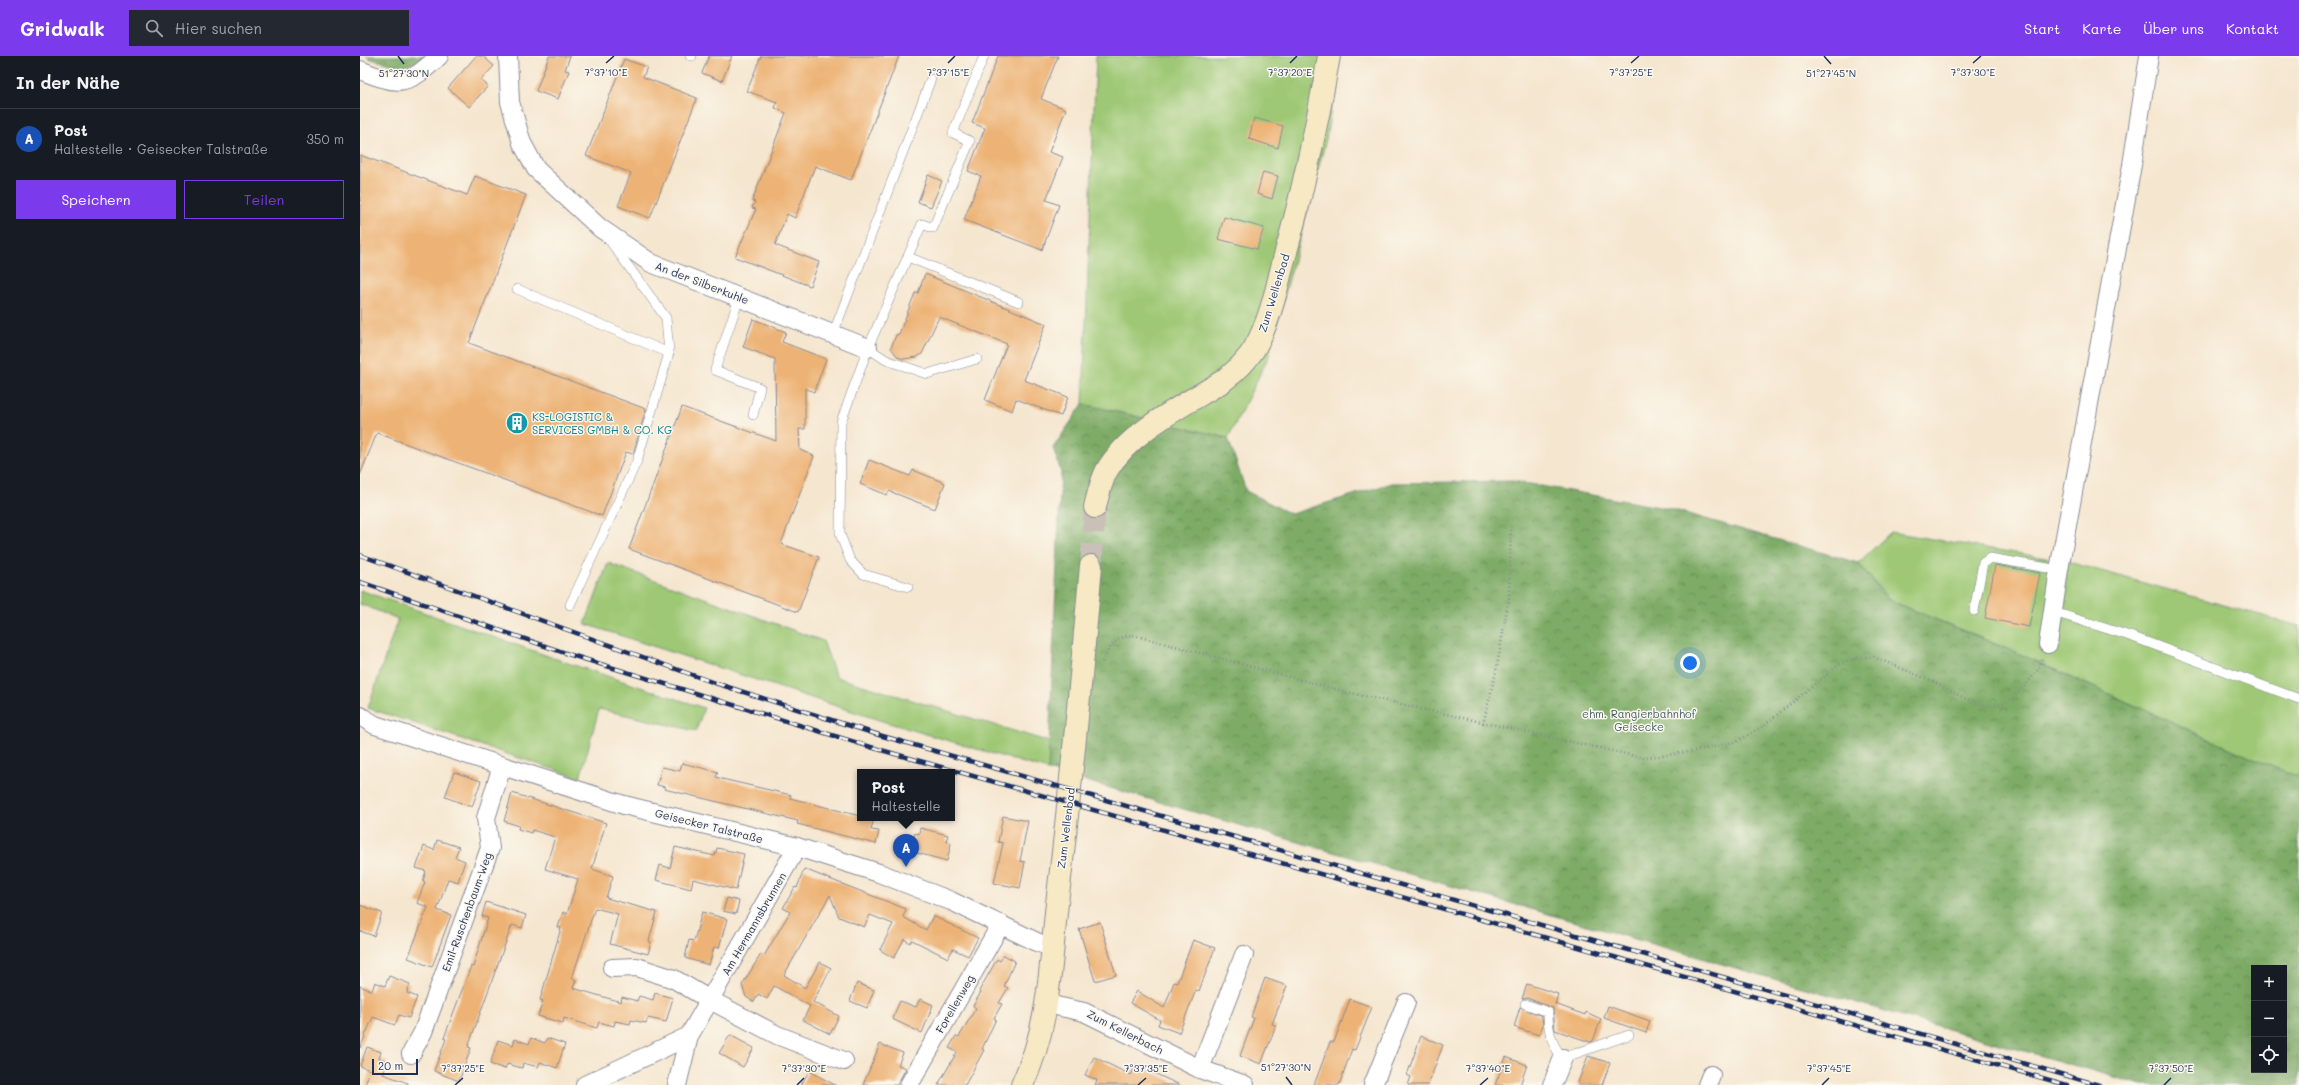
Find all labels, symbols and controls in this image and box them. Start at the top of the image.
search box [129,10,409,46]
text: Gridwalk [20,16,105,41]
icon: search [143,17,165,39]
text: Hier suchen [175,18,262,38]
text: Start [2024,19,2060,38]
text: Karte [2082,19,2121,38]
text: Über uns [2143,19,2204,38]
text: Kontakt [2226,19,2279,38]
text: 7°37'10"E [585,65,628,79]
text: 7°37'15"E [927,65,970,79]
text: 7°37'20"E [1268,65,1312,79]
text: 7°37'25"E [1609,65,1653,79]
text: 7°37'30"E [1951,65,1995,79]
text: 51°27'30"N [379,66,429,80]
text: 51°27'45"N [1806,66,1856,80]
text: In der Nähe [16,71,120,93]
text: Post [54,120,88,140]
text: A [24,130,34,147]
text: 350 m [306,130,344,147]
text: Haltestelle · Geisecker Talstraße [54,140,268,157]
button: Speichern [16,180,176,219]
button: Teilen [184,180,344,219]
street label: Zum Wellenbad [1254,252,1293,334]
street label: An der Silberkuhle [653,258,751,307]
place label: KS-LOGISTIC & SERVICES GMBH & CO. KG [532,409,672,437]
building icon: KS-LOGISTIC & SERVICES GMBH & CO. KG [504,410,530,436]
your location [1680,653,1700,673]
park label: ehm. Rangierbahnhof Geisecke [1582,706,1697,734]
popup [857,769,955,821]
text: Post [871,777,905,797]
street label: Zum Wellenbad [1053,787,1078,869]
text: Haltestelle [871,797,941,814]
street label: Geisecker Talstraße [654,805,765,846]
pin: A [893,834,919,867]
street label: Emil-Ruschenbaum-Weg [438,850,495,974]
street label: Am Hermannsbrunnen [718,869,789,978]
map controls [2251,965,2287,1073]
button: + [2251,965,2287,1001]
street label: Forellenweg [932,972,977,1036]
button: − [2251,1001,2287,1037]
street label: Zum Kellerbach [1085,1006,1166,1057]
button: locate [2251,1037,2287,1073]
scale bar [372,1057,418,1076]
text: 20 m [378,1058,403,1073]
text: 51°27'30"N [1261,1060,1311,1074]
text: 7°37'25"E [441,1061,485,1075]
text: 7°37'30"E [782,1061,826,1075]
text: 7°37'35"E [1124,1061,1168,1075]
text: 7°37'40"E [1466,1061,1510,1075]
text: 7°37'45"E [1807,1061,1851,1075]
text: 7°37'50"E [2149,1061,2193,1075]

